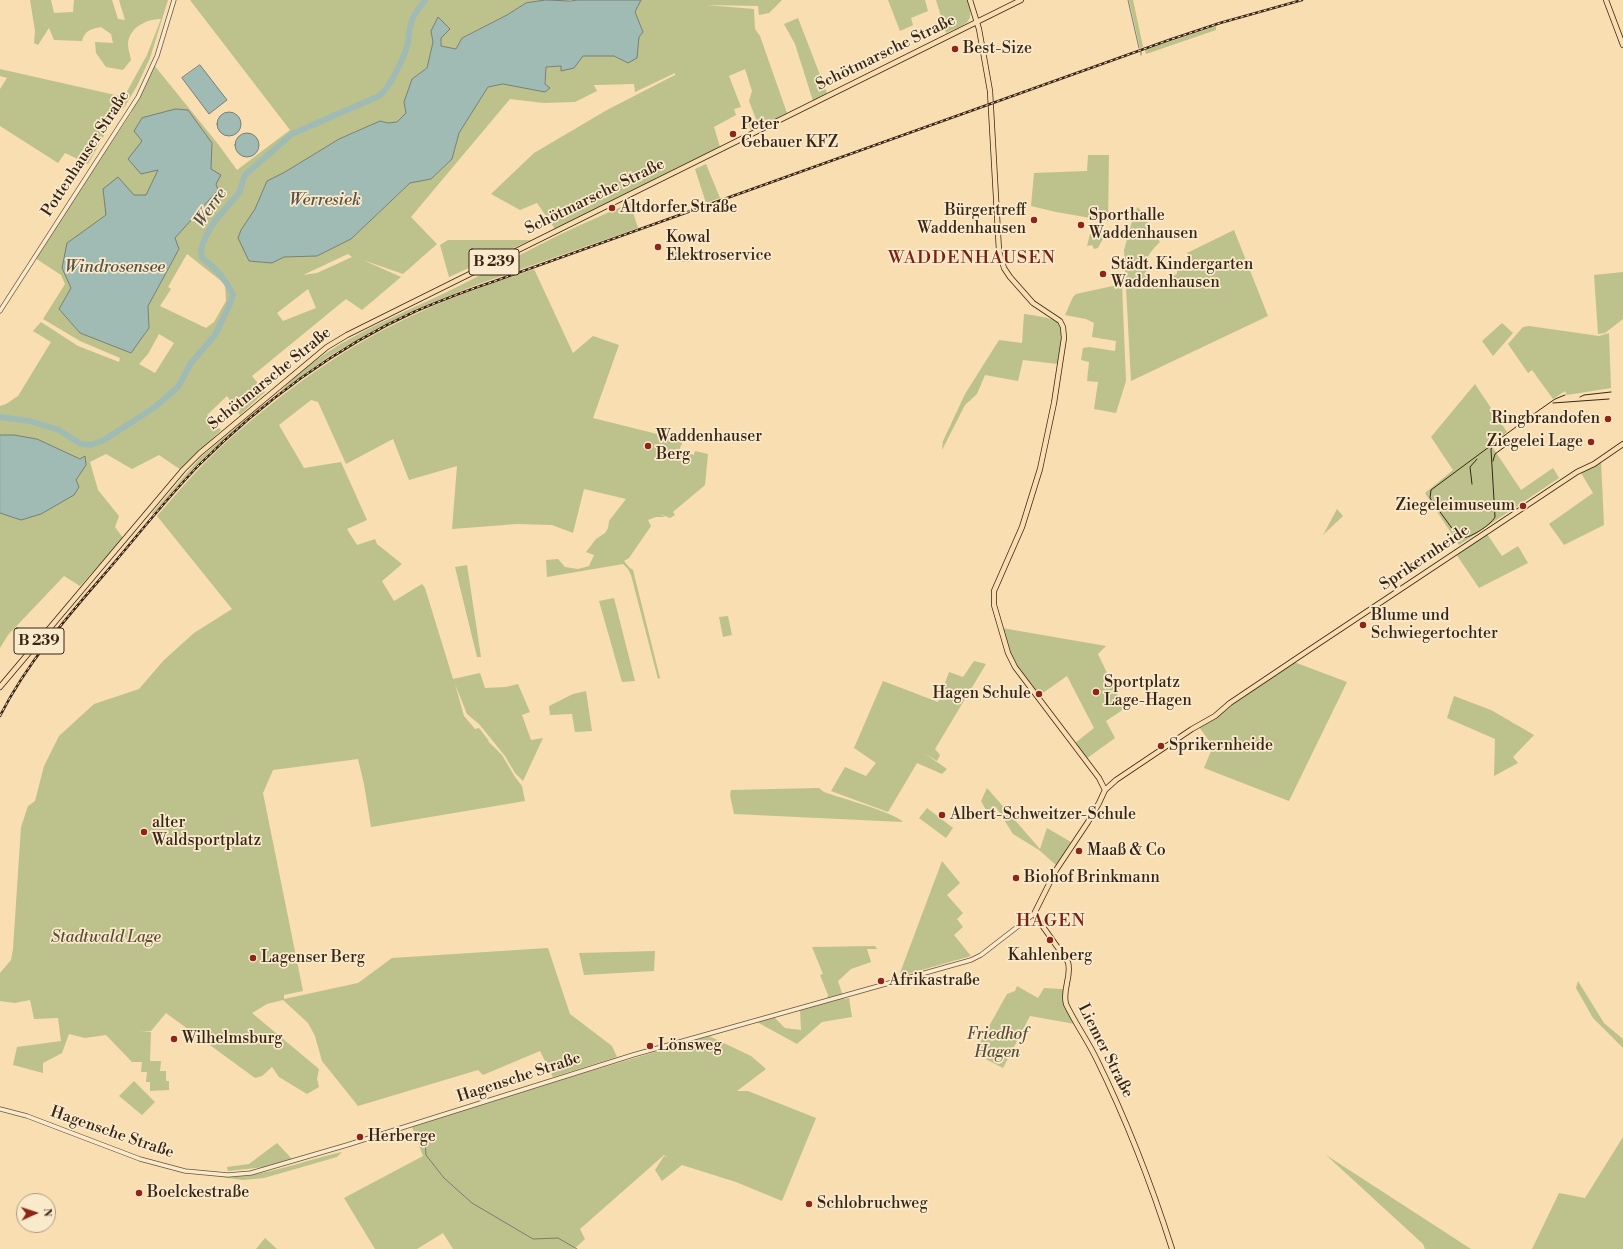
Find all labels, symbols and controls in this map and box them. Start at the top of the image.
street label: Schötmarsche Straße [813,11,959,95]
place label: Best-Size [963,39,1032,59]
marker: Best-Size [950,44,960,54]
street label: Pottenhauser Straße [38,87,134,221]
place label: Peter Gebauer KFZ [741,115,838,153]
marker: Peter Gebauer KFZ [728,129,738,139]
street label: Schötmarsche Straße [522,155,668,239]
water label: Werre [190,184,232,232]
water label: Werresiek [289,191,361,211]
place label: Altdorfer Straße [620,198,737,218]
place label: Bürgertreff Waddenhausen [917,201,1026,239]
marker: Altdorfer Straße [607,203,617,213]
place label: Sporthalle Waddenhausen [1089,206,1198,244]
marker: Bürgertreff Waddenhausen [1029,215,1039,225]
marker: Sporthalle Waddenhausen [1076,220,1086,230]
place label: Kowal Elektroservice [666,228,772,266]
marker: Kowal Elektroservice [653,242,663,252]
district label: WADDENHAUSEN [888,248,1056,270]
road number: B 239 [469,249,519,275]
place label: Städt. Kindergarten Waddenhausen [1111,255,1253,293]
water label: Windrosensee [65,258,165,278]
marker: Städt. Kindergarten Waddenhausen [1098,269,1108,279]
street label: Schötmarsche Straße [205,323,335,435]
place label: Ringbrandofen [1491,409,1600,429]
marker: Ringbrandofen [1603,414,1613,424]
place label: Waddenhauser Berg [656,427,762,465]
place label: Ziegelei Lage [1487,432,1583,452]
marker: Ziegelei Lage [1586,437,1596,447]
marker: Waddenhauser Berg [643,441,653,451]
place label: Ziegeleimuseum [1396,496,1515,516]
marker: Ziegeleimuseum [1518,501,1528,511]
street label: Sprikernheide [1377,521,1473,595]
place label: Blume und Schwiegertochter [1371,606,1498,644]
marker: Blume und Schwiegertochter [1358,620,1368,630]
road number: B 239 [14,628,64,654]
place label: Sportplatz Lage-Hagen [1104,673,1192,711]
place label: Hagen Schule [932,684,1031,704]
marker: Sportplatz Lage-Hagen [1091,687,1101,697]
marker: Hagen Schule [1034,689,1044,699]
place label: Sprikernheide [1169,736,1273,756]
marker: Sprikernheide [1156,741,1166,751]
place label: Albert-Schweitzer-Schule [950,805,1136,825]
marker: Albert-Schweitzer-Schule [937,810,947,820]
place label: alter Waldsportplatz [152,813,261,851]
marker: alter Waldsportplatz [139,827,149,837]
place label: Maaß & Co [1087,841,1166,861]
marker: Maaß & Co [1074,846,1084,856]
place label: Biohof Brinkmann [1024,868,1160,888]
marker: Biohof Brinkmann [1011,873,1021,883]
district label: HAGEN [1016,911,1086,933]
park label: Stadtwald Lage [51,928,161,948]
marker: Kahlenberg [1045,935,1055,945]
place label: Kahlenberg [1008,946,1092,966]
place label: Lagenser Berg [261,948,365,968]
marker: Lagenser Berg [248,953,258,963]
place label: Afrikastraße [889,971,980,991]
marker: Afrikastraße [876,976,886,986]
street label: Liemer Straße [1073,1001,1137,1101]
park label: Friedhof Hagen [967,1025,1027,1063]
place label: Wilhelmsburg [182,1029,283,1049]
marker: Wilhelmsburg [169,1034,179,1044]
place label: Lönsweg [658,1036,722,1056]
marker: Lönsweg [645,1041,655,1051]
street label: Hagensche Straße [455,1049,583,1107]
street label: Hagensche Straße [48,1103,176,1163]
place label: Herberge [368,1127,436,1147]
marker: Herberge [355,1132,365,1142]
place label: Boelckestraße [147,1183,249,1203]
marker: Boelckestraße [134,1188,144,1198]
north arrow [16,1193,56,1233]
place label: Schlobruchweg [817,1194,928,1214]
marker: Schlobruchweg [804,1199,814,1209]
text: N [40,1208,54,1217]

